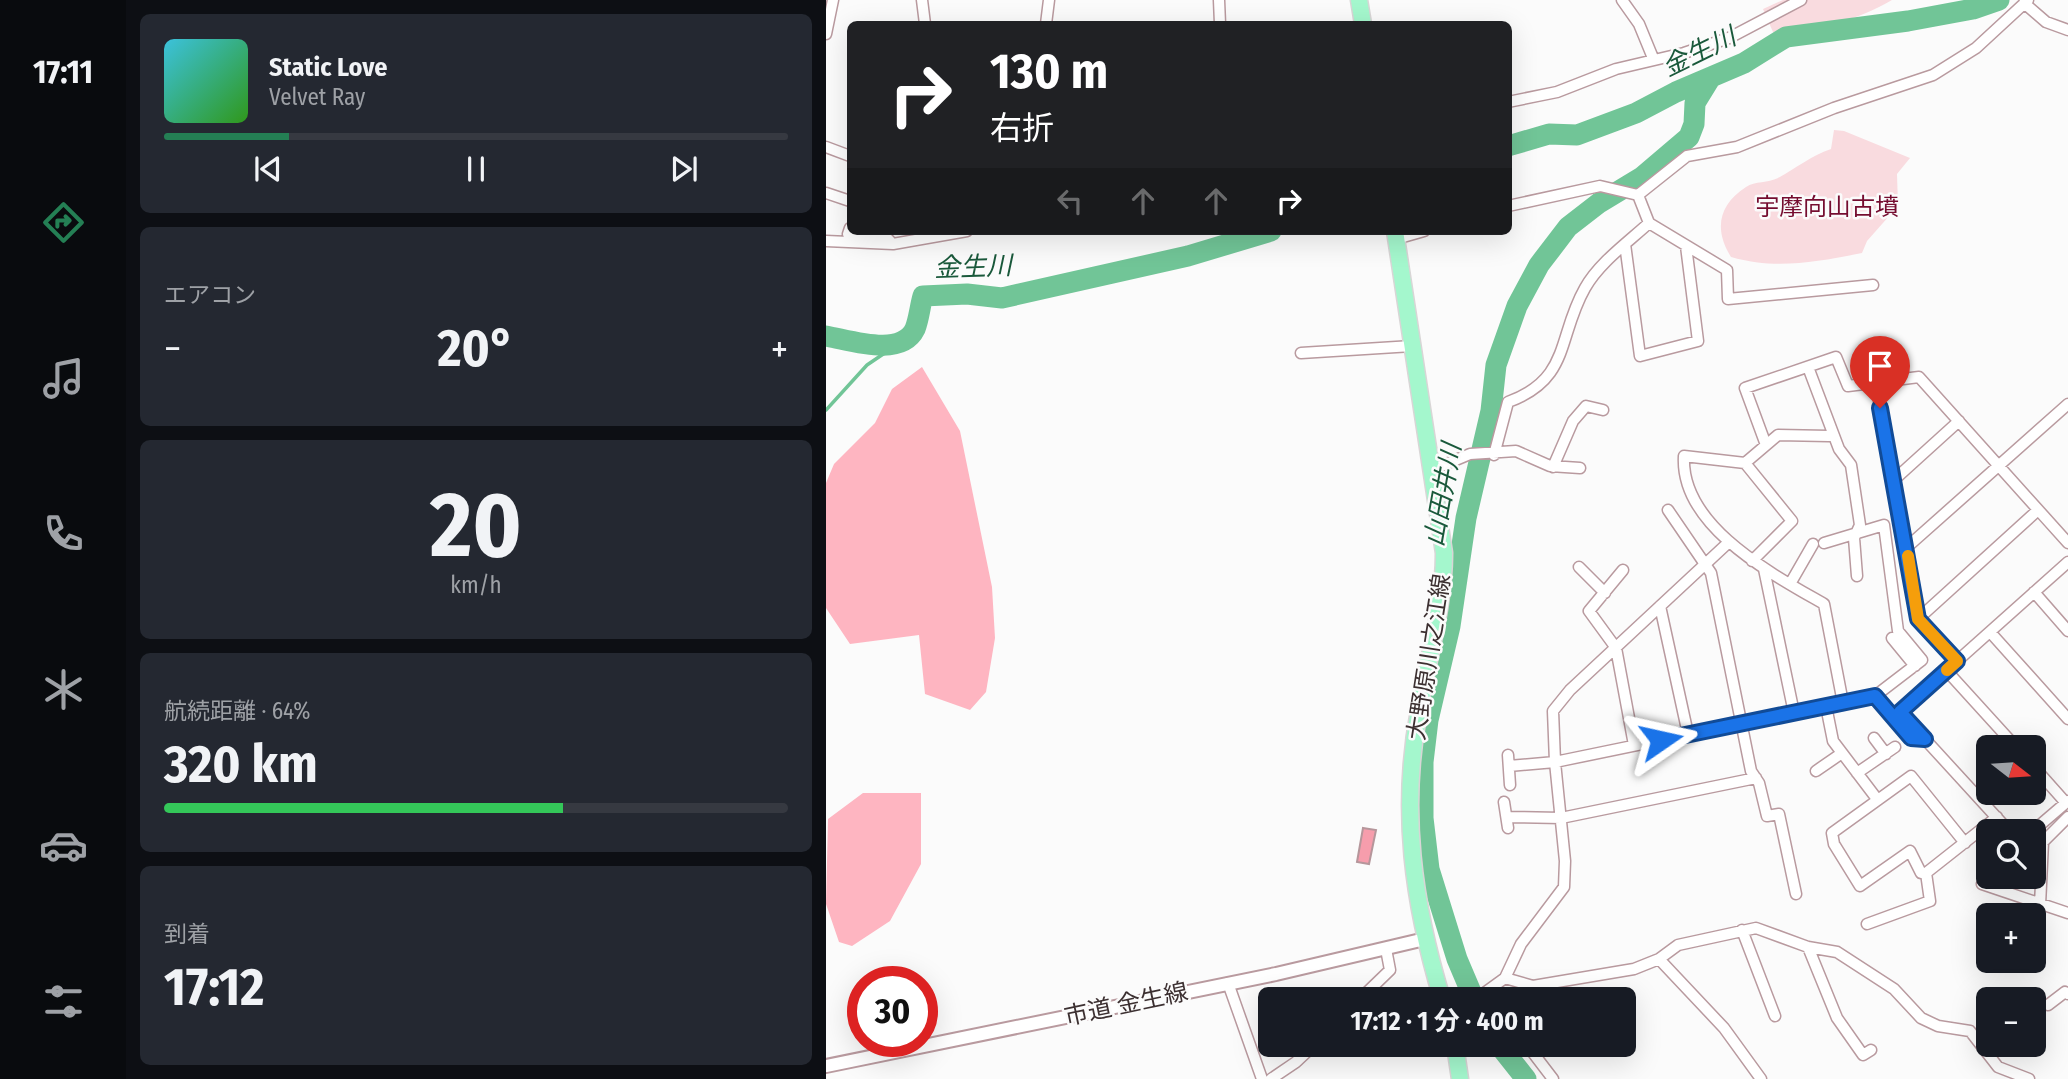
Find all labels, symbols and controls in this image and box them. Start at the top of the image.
water label: 金生川 [1657,20,1744,83]
text: 130 m [990,42,1108,101]
icon: right [875,49,966,140]
text: Static Love [269,52,387,83]
text: 17:11 [33,53,93,91]
text: Velvet Ray [269,83,365,111]
text: 右折 [990,109,1054,147]
icon: previous [249,150,287,188]
icon: pause [457,150,495,188]
icon: next [665,150,703,188]
icon: left [1051,182,1089,220]
icon: ahead [1124,182,1162,220]
icon: ahead [1197,182,1235,220]
icon: right [1270,182,1308,220]
park label: 宇摩向山古墳 [1755,193,1899,221]
icon: directions [39,198,88,247]
water label: 金生川 [933,250,1016,284]
text: エアコン [164,281,256,309]
text: 20° [438,317,514,380]
text: − [164,326,181,372]
text: + [771,326,788,372]
pin [1850,336,1910,408]
icon: arrive [1861,347,1899,385]
icon: music [39,354,88,403]
water label: 山田井川 [1419,438,1468,549]
text: 20 [430,471,522,580]
icon: phone [39,509,88,558]
text: km/h [450,571,502,599]
street label: 大野原川之江線 [1402,572,1456,742]
icon: climate [39,665,88,714]
text: 航続距離 · 64% [164,697,311,725]
position arrow [1624,703,1698,777]
text: 320 km [164,733,318,796]
north arrow [1976,735,2046,805]
map controls [1976,735,2046,1057]
button: search [1976,819,2046,889]
icon: car [39,821,88,870]
button: + [1976,903,2046,973]
text: 到着 [164,920,210,948]
text: 17:12 [164,956,264,1019]
speed limit sign: 30 [847,966,938,1057]
icon: filters [39,977,88,1026]
street label: 市道 金生線 [1062,977,1190,1031]
button: − [1976,987,2046,1057]
text: 17:12 · 1 分 · 400 m [1350,1006,1544,1037]

